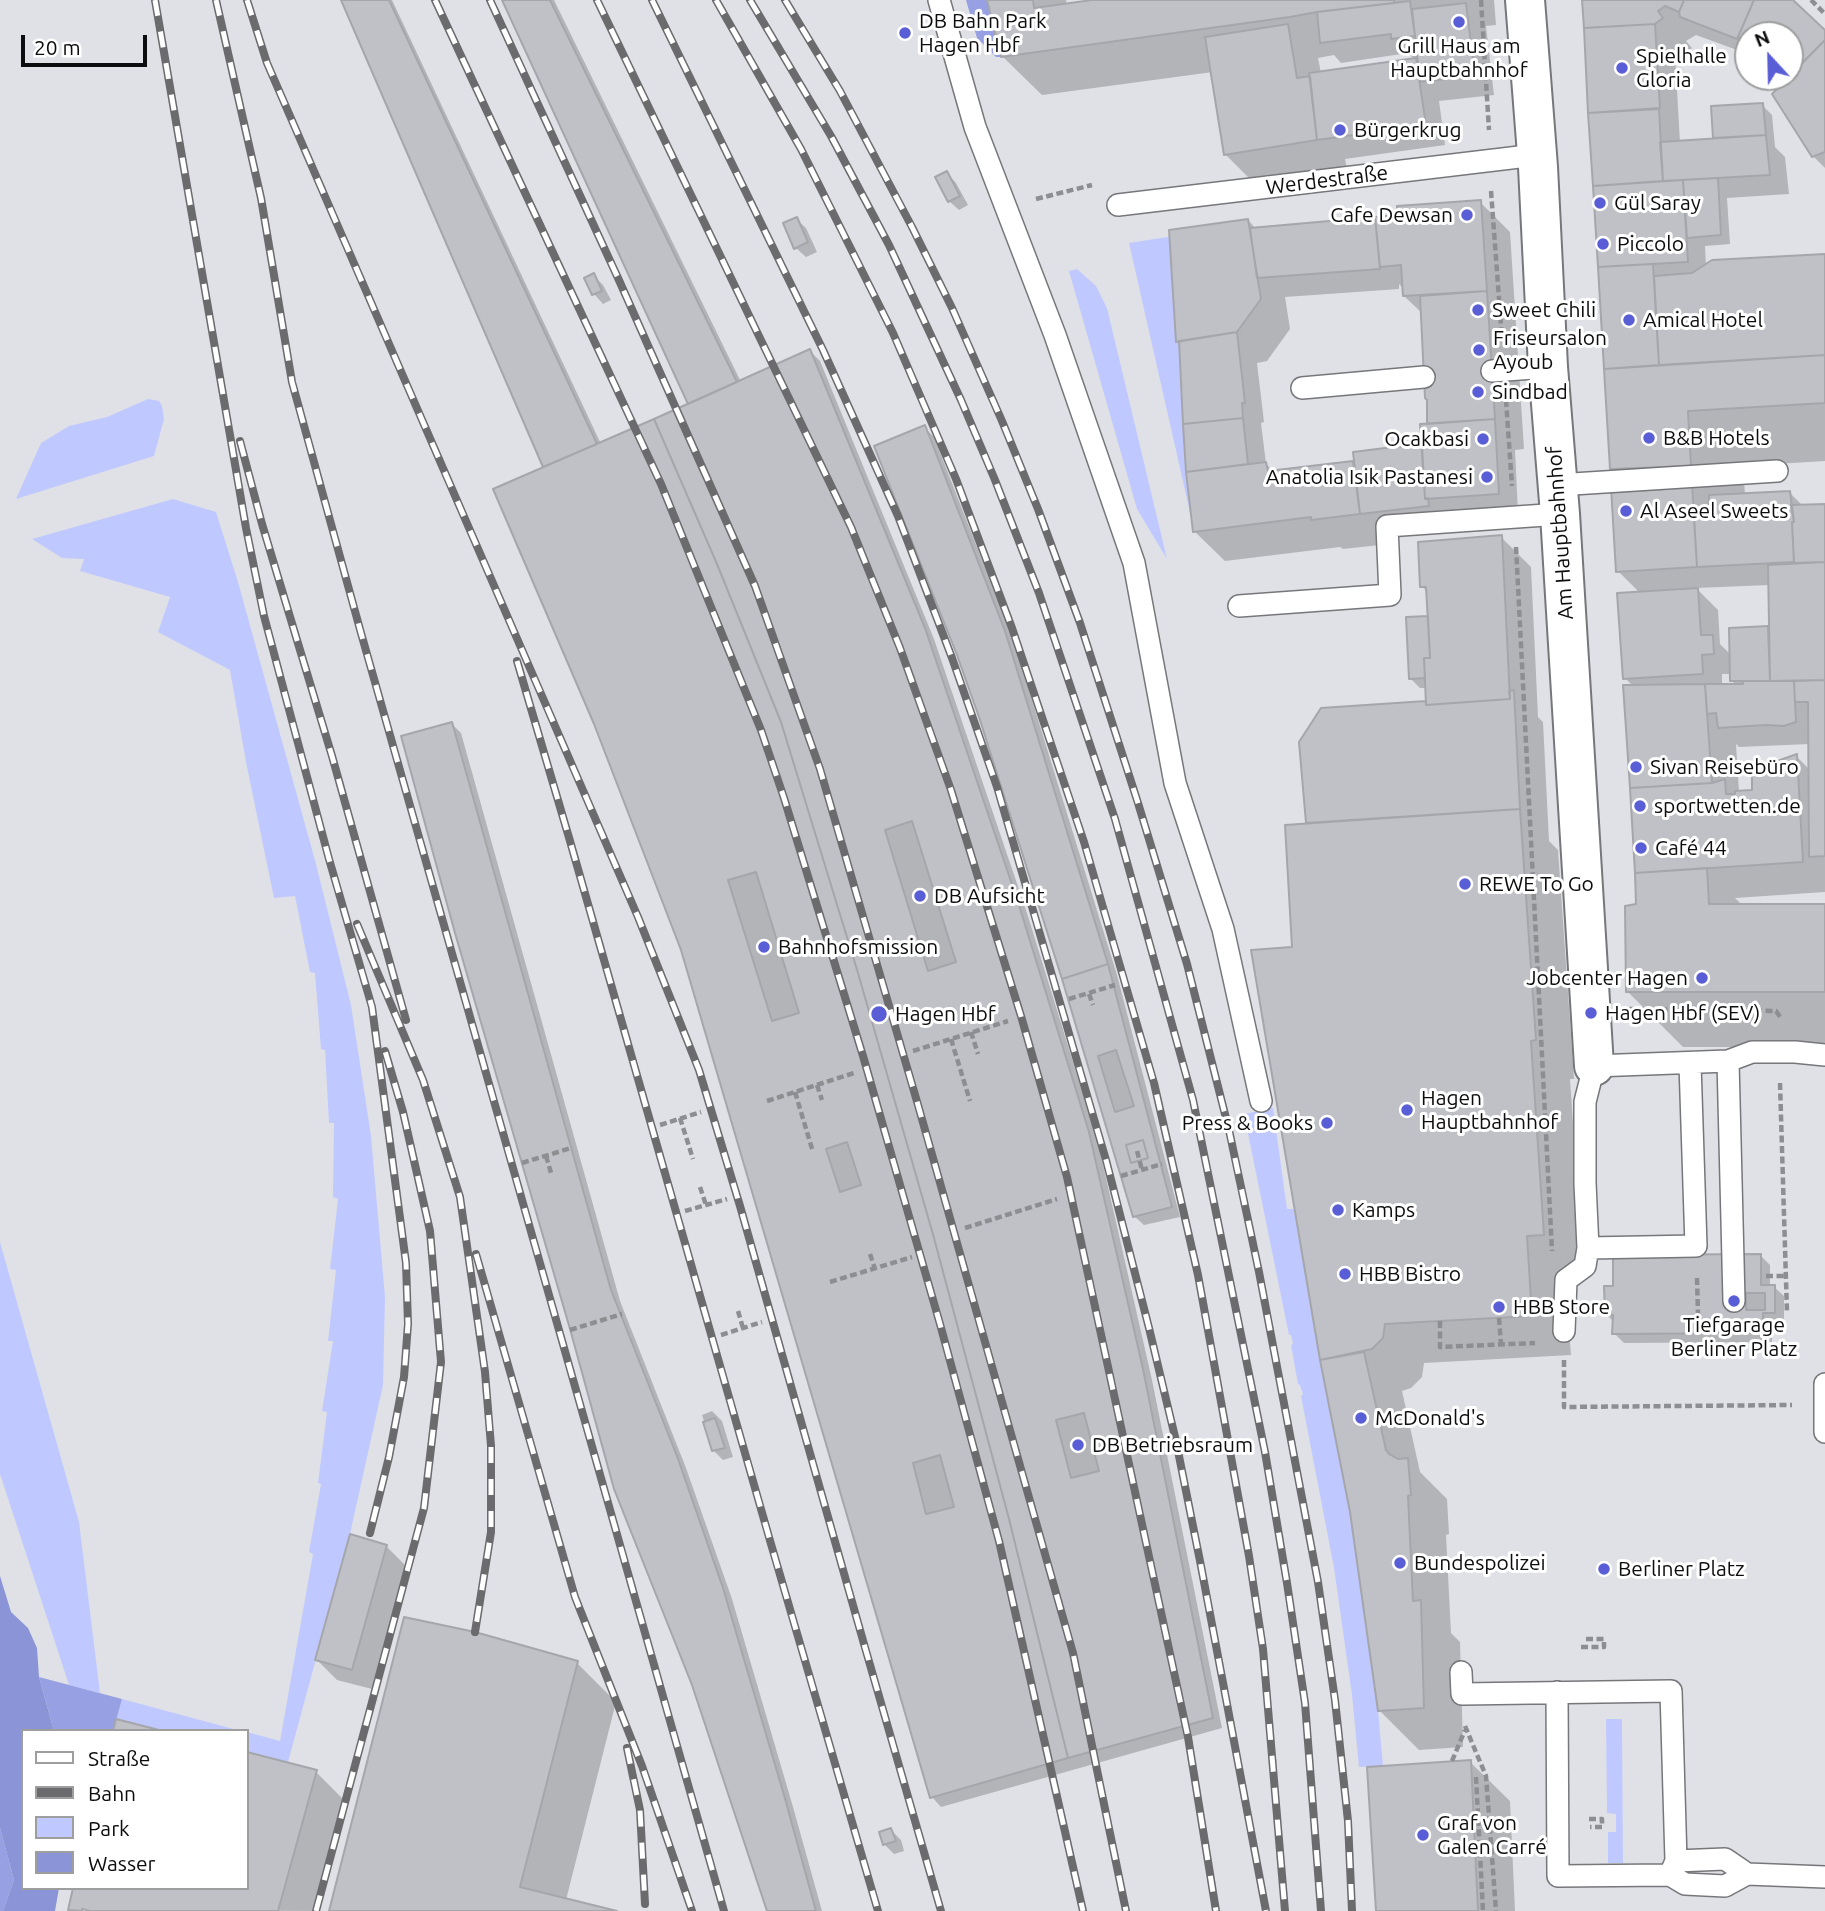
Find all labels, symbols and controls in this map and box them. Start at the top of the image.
place label: DB Bahn Park Hagen Hbf [919,8,1047,58]
marker: Grill Haus am Hauptbahnhof [1451,14,1467,30]
scale bar [24,21,150,65]
north arrow [1734,21,1804,91]
marker: DB Bahn Park Hagen Hbf [897,25,913,41]
text: N [1751,26,1773,51]
place label: Grill Haus am Hauptbahnhof [1390,33,1528,83]
text: 20 m [34,35,81,59]
place label: Spielhalle Gloria [1636,43,1727,93]
marker: Spielhalle Gloria [1614,60,1630,76]
place label: Bürgerkrug [1354,117,1462,143]
marker: Bürgerkrug [1332,122,1348,138]
street label: Werdestraße [1264,160,1390,200]
place label: Gül Saray [1614,190,1701,216]
marker: Gül Saray [1592,195,1608,211]
place label: Cafe Dewsan [1330,202,1453,228]
marker: Cafe Dewsan [1459,207,1475,223]
place label: Piccolo [1617,231,1684,257]
marker: Piccolo [1595,236,1611,252]
place label: Sweet Chili [1492,297,1596,323]
marker: Sweet Chili [1470,302,1486,318]
place label: Amical Hotel [1643,307,1763,333]
marker: Amical Hotel [1621,312,1637,328]
place label: Friseursalon Ayoub [1493,325,1607,375]
marker: Friseursalon Ayoub [1471,342,1487,358]
place label: Sindbad [1492,379,1568,405]
marker: Sindbad [1470,384,1486,400]
place label: B&B Hotels [1663,425,1770,451]
place label: Ocakbasi [1384,426,1469,452]
marker: B&B Hotels [1641,430,1657,446]
marker: Ocakbasi [1475,431,1491,447]
street label: Am Hauptbahnhof [1541,445,1579,621]
place label: Anatolia Isik Pastanesi [1266,464,1473,490]
marker: Anatolia Isik Pastanesi [1479,469,1495,485]
place label: Al Aseel Sweets [1640,498,1788,524]
marker: Al Aseel Sweets [1618,503,1634,519]
place label: Sivan Reisebüro [1650,754,1799,780]
marker: Sivan Reisebüro [1628,759,1644,775]
place label: sportwetten.de [1654,793,1801,819]
marker: sportwetten.de [1632,798,1648,814]
place label: Café 44 [1655,835,1727,861]
marker: Café 44 [1633,840,1649,856]
place label: REWE To Go [1479,871,1594,897]
marker: REWE To Go [1457,876,1473,892]
place label: DB Aufsicht [934,883,1045,909]
marker: DB Aufsicht [912,888,928,904]
place label: Bahnhofsmission [778,934,938,960]
marker: Bahnhofsmission [756,939,772,955]
place label: Jobcenter Hagen [1526,965,1688,991]
marker: Jobcenter Hagen [1694,970,1710,986]
place label: Hagen Hbf (SEV) [1605,1000,1760,1026]
place label: Hagen Hbf [895,1001,996,1027]
marker: Hagen Hbf [869,1004,889,1024]
marker: Hagen Hbf (SEV) [1583,1005,1599,1021]
place label: Hagen Hauptbahnhof [1421,1085,1558,1135]
marker: Hagen Hauptbahnhof [1399,1102,1415,1118]
place label: Press & Books [1182,1110,1313,1136]
marker: Press & Books [1319,1115,1335,1131]
place label: Kamps [1352,1197,1415,1223]
marker: Kamps [1330,1202,1346,1218]
place label: HBB Bistro [1359,1261,1461,1287]
marker: HBB Bistro [1337,1266,1353,1282]
marker: Tiefgarage Berliner Platz [1726,1293,1742,1309]
place label: HBB Store [1513,1294,1610,1320]
marker: HBB Store [1491,1299,1507,1315]
place label: Tiefgarage Berliner Platz [1671,1312,1797,1362]
place label: McDonald's [1375,1405,1485,1431]
marker: McDonald's [1353,1410,1369,1426]
place label: DB Betriebsraum [1092,1432,1253,1458]
marker: DB Betriebsraum [1070,1437,1086,1453]
place label: Bundespolizei [1414,1550,1546,1576]
marker: Bundespolizei [1392,1555,1408,1571]
place label: Berliner Platz [1618,1556,1745,1582]
marker: Berliner Platz [1596,1561,1612,1577]
legend [21,1729,248,1890]
text: Straße [88,1746,150,1770]
text: Bahn [88,1781,136,1805]
place label: Graf von Galen Carré [1437,1810,1547,1860]
text: Park [88,1816,130,1840]
marker: Graf von Galen Carré [1415,1827,1431,1843]
text: Wasser [88,1851,156,1875]

